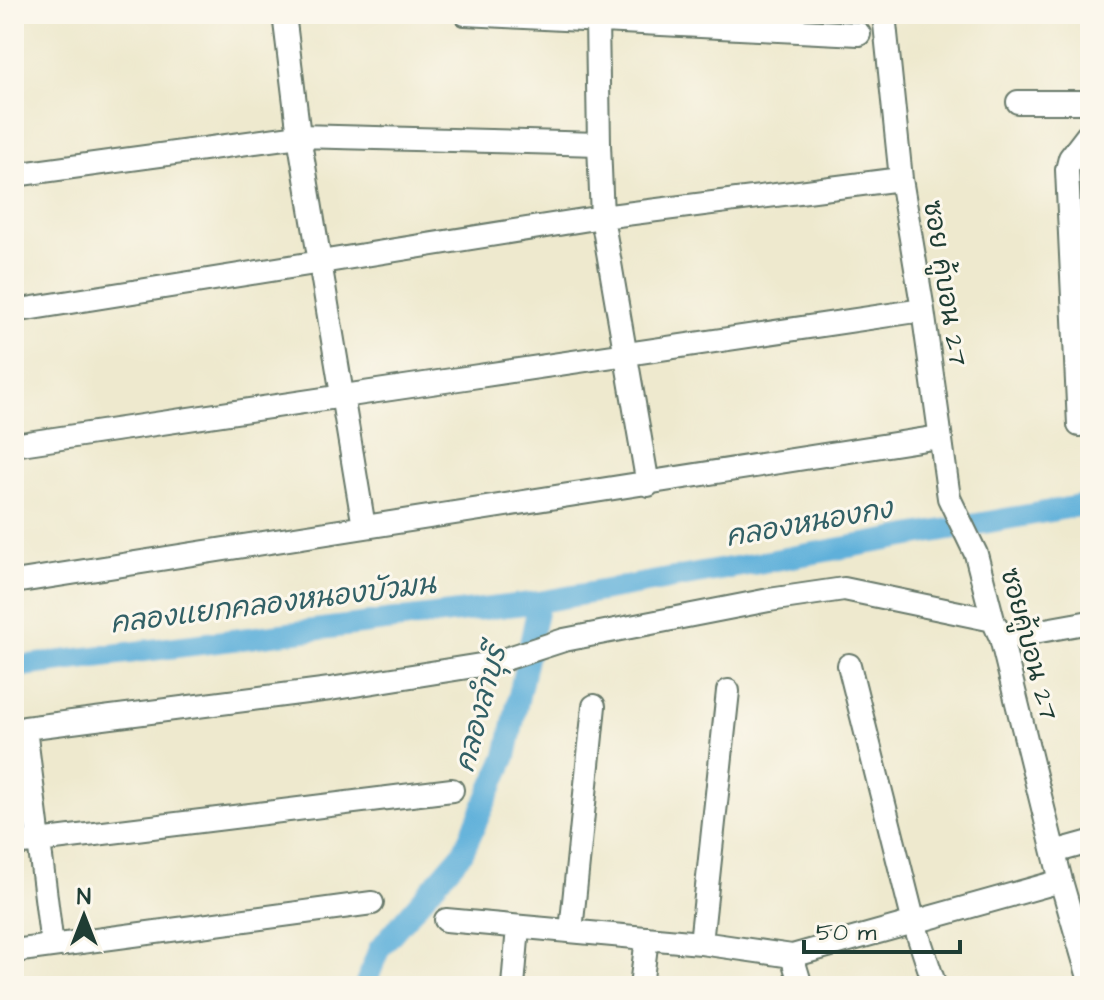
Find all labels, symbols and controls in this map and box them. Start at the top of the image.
street label: ซอย คู้บอน 27 [914,198,976,368]
water label: คลองหนองกง [723,489,897,557]
street label: ซอยคู้บอน 27 [991,564,1067,724]
water label: คลองแยกคลองหนองบัวมน [108,565,439,643]
water label: คลองลำบุรี [445,636,518,776]
north arrow [44,876,124,956]
text: N [77,882,91,913]
scale bar [804,904,960,954]
text: 50 m [816,916,877,950]

